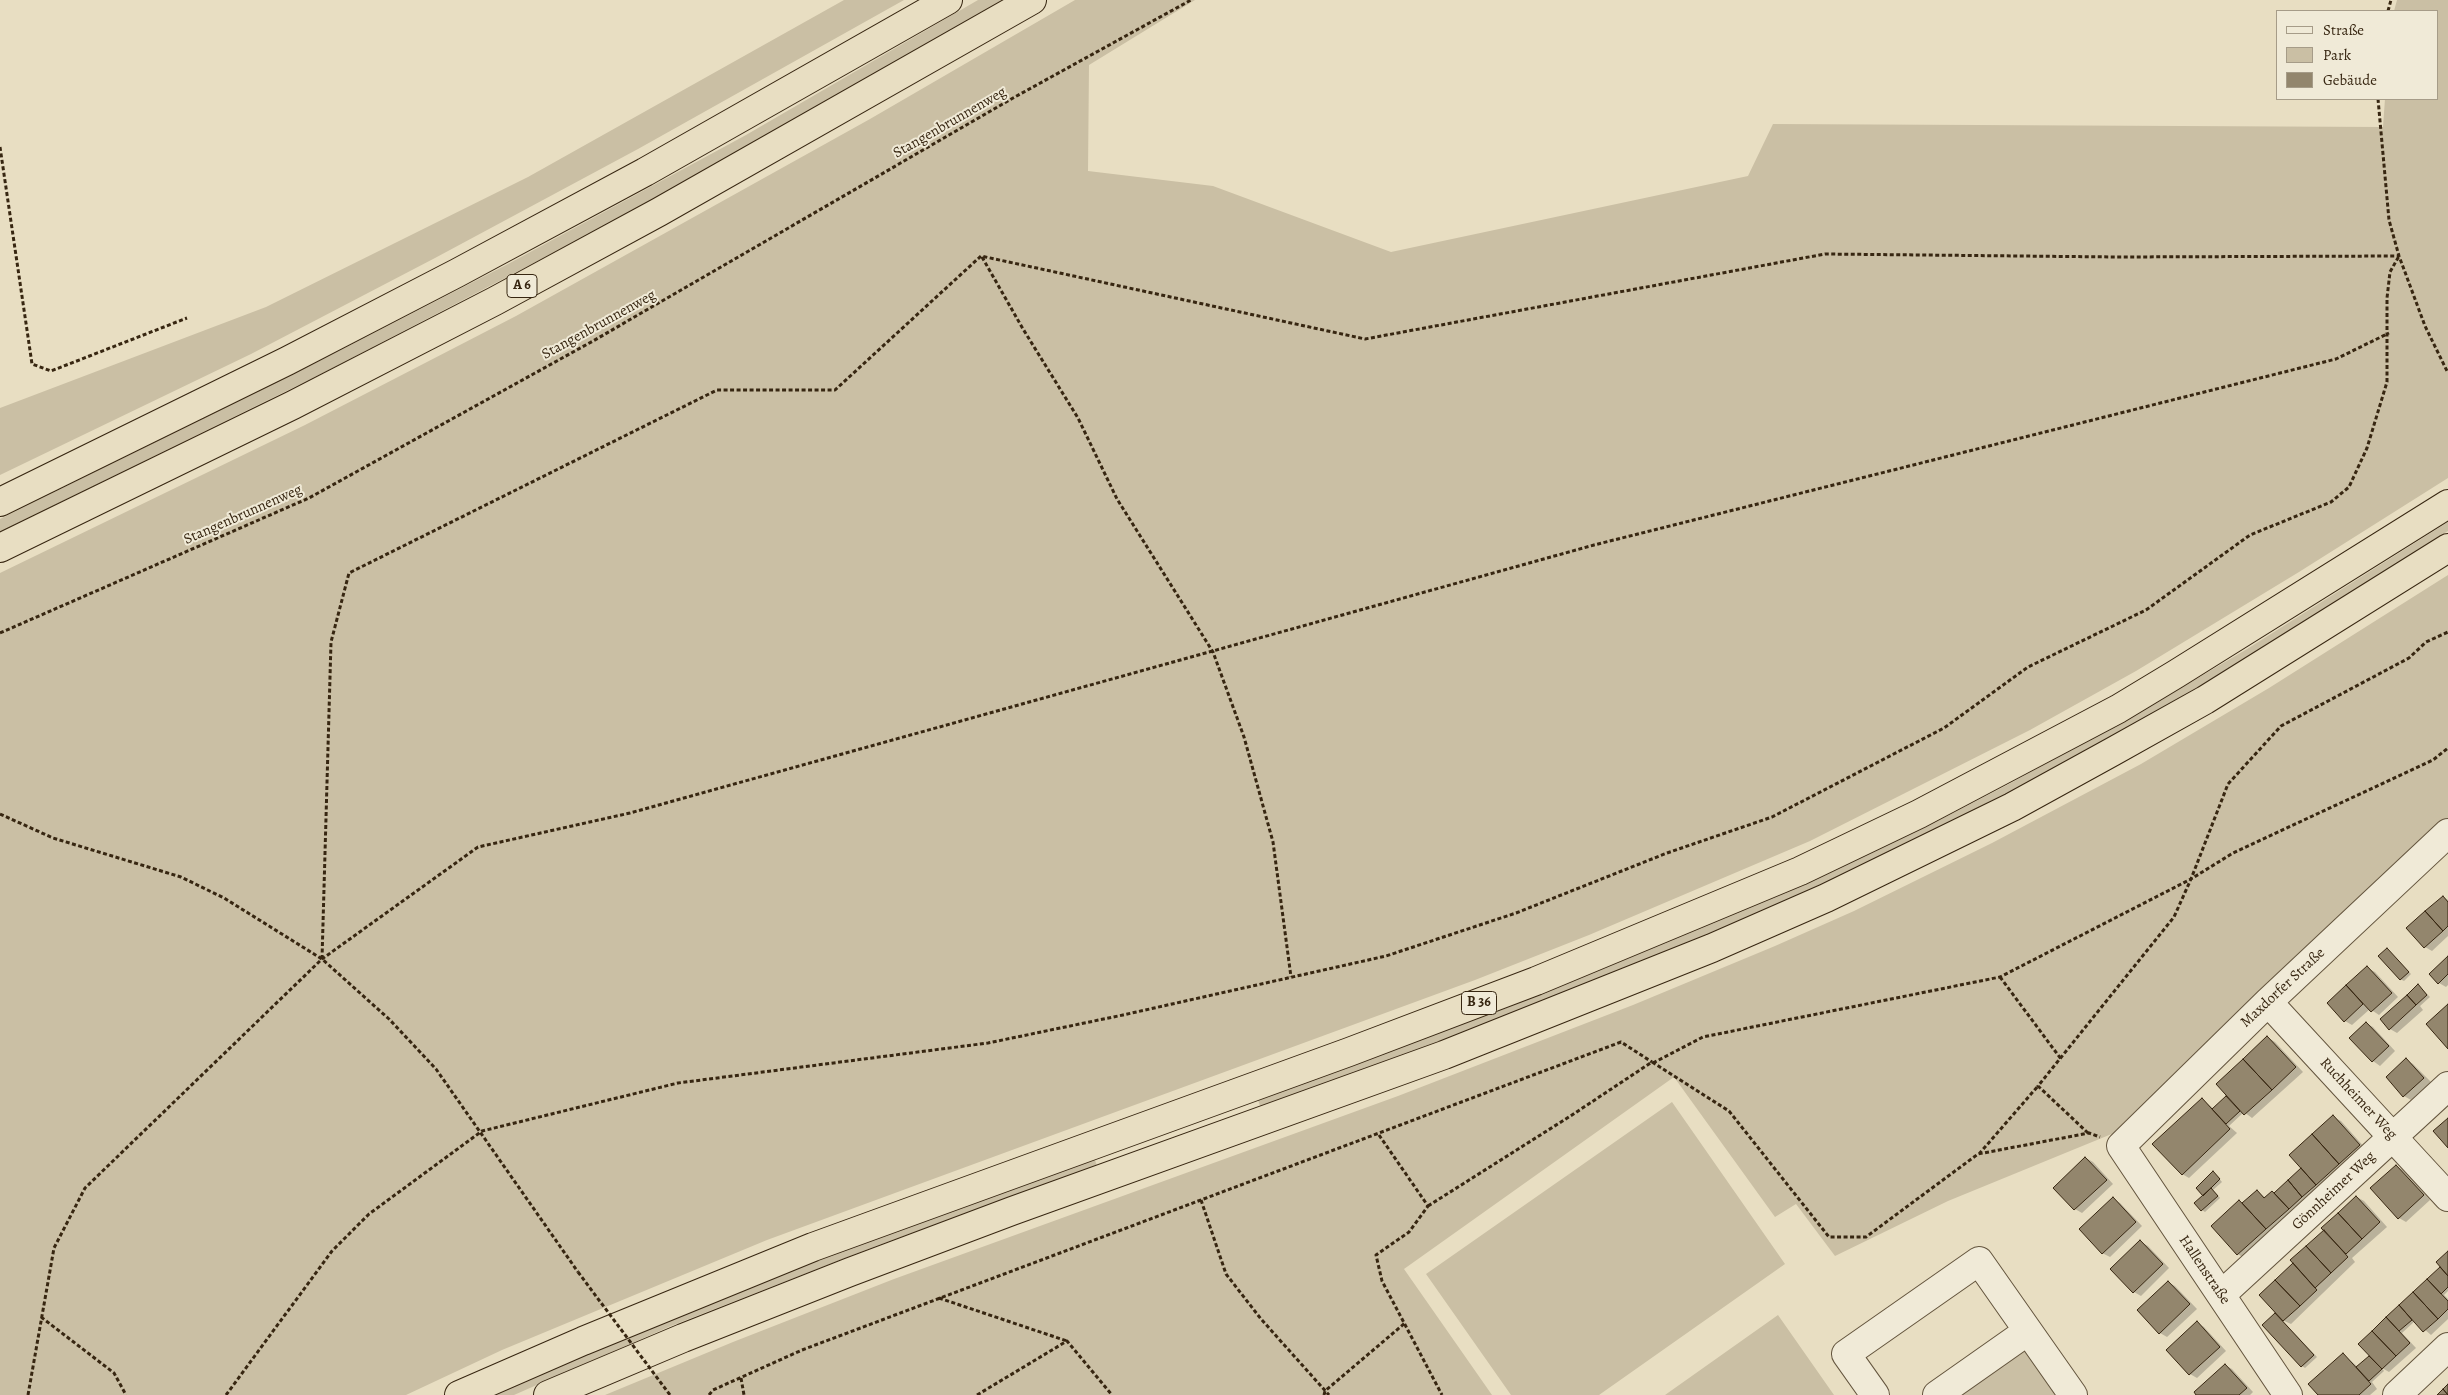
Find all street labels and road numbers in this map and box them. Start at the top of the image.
street label: Stangenbrunnenweg [890,83,1010,163]
road number: A 6 [507,274,537,298]
street label: Stangenbrunnenweg [539,286,659,364]
street label: Stangenbrunnenweg [181,481,305,549]
street label: Maxdorfer Straße [2237,944,2329,1032]
road number: B 36 [1462,991,1496,1014]
street label: Ruchheimer Weg [2316,1054,2400,1144]
street label: Gönnheimer Weg [2289,1148,2379,1234]
street label: Hallenstraße [2174,1232,2234,1308]

